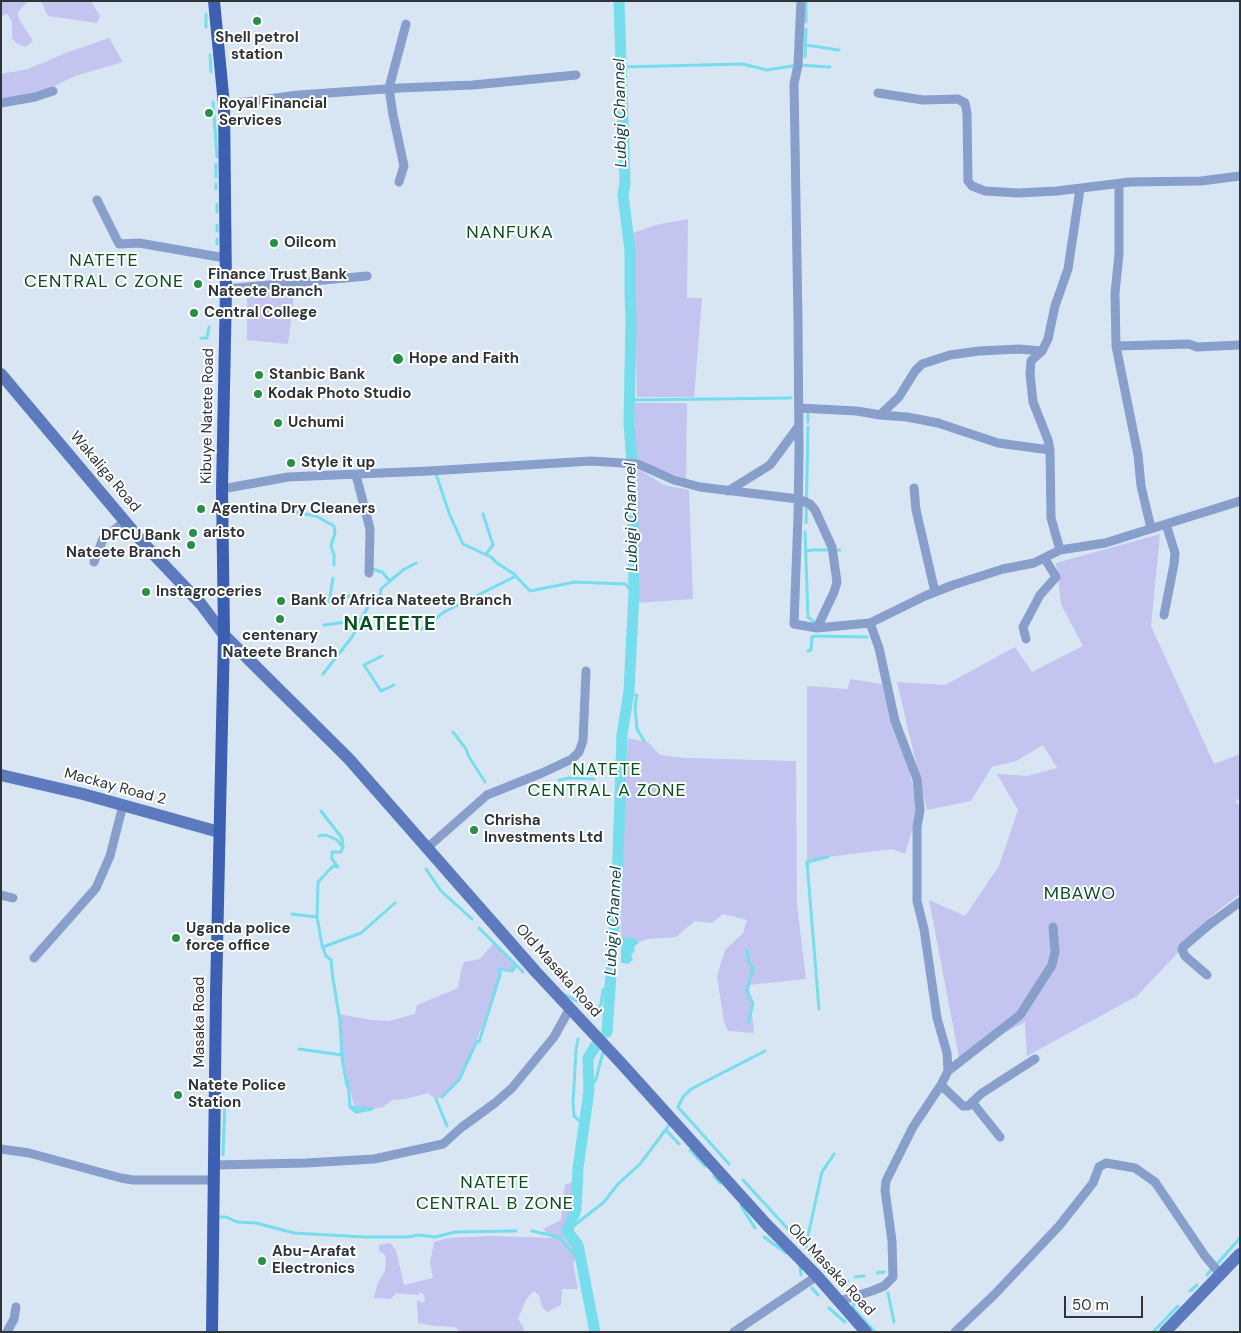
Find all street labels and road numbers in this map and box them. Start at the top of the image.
street label: Kibuye Natete Road [198,348,218,484]
street label: Wakaliga Road [66,428,144,516]
street label: Mackay Road 2 [62,765,168,809]
street label: Old Masaka Road [511,921,605,1021]
street label: Masaka Road [191,976,209,1068]
street label: Old Masaka Road [784,1220,878,1320]

